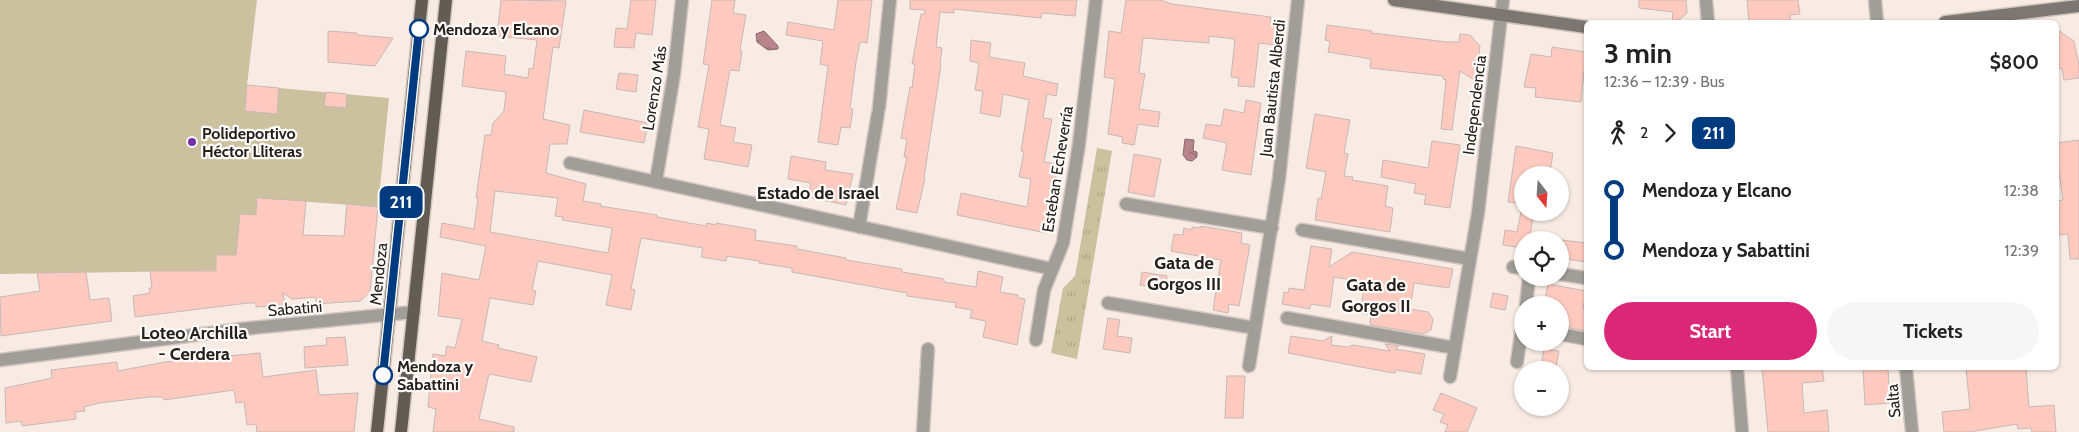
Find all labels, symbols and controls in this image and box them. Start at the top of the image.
street label: Juan Bautista Alberdi [1256,18,1289,159]
marker: Mendoza y Elcano [409,19,429,39]
place label: Mendoza y Elcano [433,20,559,39]
text: 3 min [1604,36,1672,70]
street label: Lorenzo Más [638,44,671,132]
text: $800 [1990,51,2039,74]
street label: Independencia [1459,54,1490,156]
text: 12:36 – 12:39 · Bus [1604,72,1725,91]
street label: Esteban Echeverría [1038,104,1077,234]
icon: walk [1604,119,1632,147]
icon: forward [1656,119,1684,147]
text: 211 [1702,122,1725,144]
text: 2 [1640,123,1648,142]
place label: Polideportivo Héctor Lliteras [202,124,302,161]
marker: Polideportivo Héctor Lliteras [186,136,198,148]
north arrow [1514,166,1569,221]
map controls [1514,166,1569,416]
text: Mendoza y Elcano [1642,179,1792,202]
text: 12:38 [2004,181,2039,200]
district label: Estado de Israel [757,182,880,204]
line badge: 211 [372,186,430,218]
text: 211 [390,191,412,213]
button: locate [1514,231,1569,286]
text: Mendoza y Sabattini [1642,239,1810,262]
text: 12:39 [2004,241,2039,260]
street label: Mendoza [366,242,391,306]
district label: Gata de Gorgos III [1147,252,1221,295]
district label: Gata de Gorgos II [1341,274,1411,317]
button: + [1514,296,1569,351]
street label: Sabatini [267,297,323,320]
button: Start [1604,302,1817,360]
button: Tickets [1827,302,2039,360]
district label: Loteo Archilla - Cerdera [141,322,247,365]
place label: Mendoza y Sabattini [397,357,473,394]
button: − [1514,361,1569,416]
marker: Mendoza y Sabattini [373,365,393,385]
street label: Salta [1883,383,1904,419]

